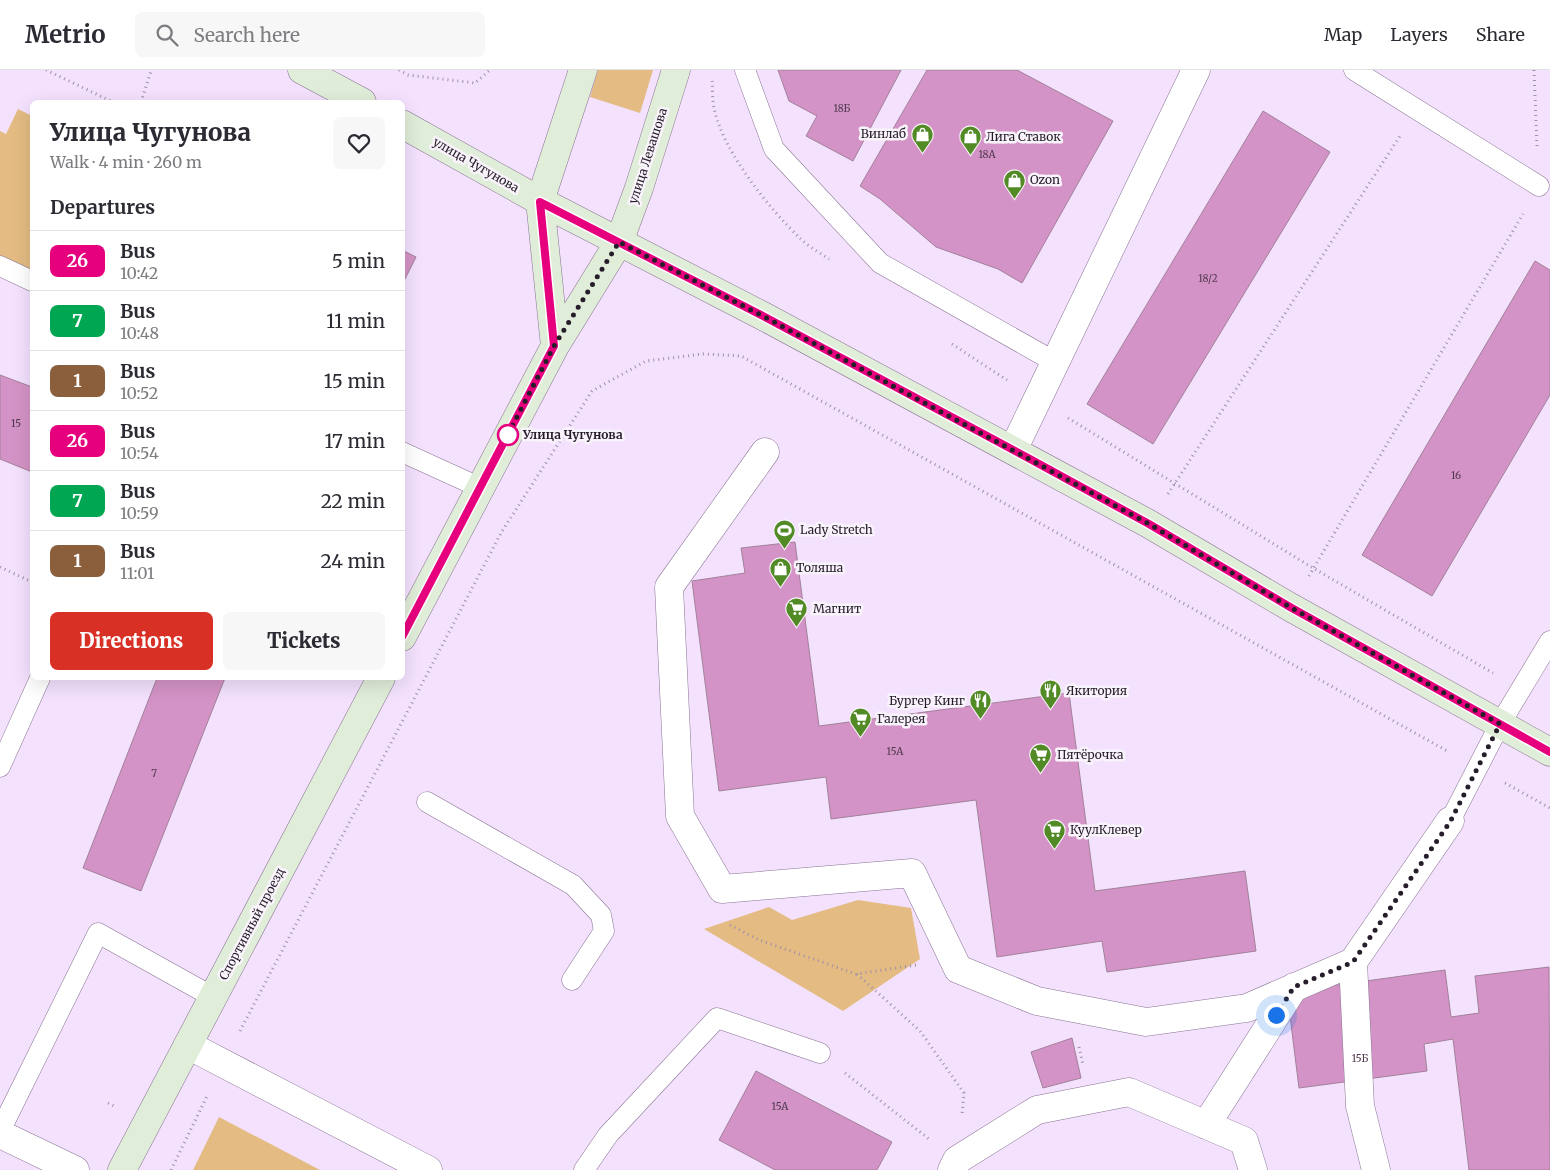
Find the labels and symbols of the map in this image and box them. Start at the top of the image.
house number: 18Б [834,102,851,115]
street label: улица Левашова [625,105,670,206]
shop icon: Винлаб [910,122,934,153]
shop icon: Лига Ставок [958,125,982,156]
place label: Винлаб [861,126,906,141]
place label: Лига Ставок [986,129,1061,144]
street label: улица Чугунова [431,134,522,196]
house number: 18А [978,148,997,161]
shop icon: Ozon [1002,168,1026,199]
place label: Ozon [1030,172,1060,187]
house number: 18/2 [1198,272,1218,285]
house number: 15 [11,417,21,430]
marker: Улица Чугунова [497,424,519,446]
place label: Улица Чугунова [522,427,623,442]
house number: 16 [1451,469,1461,482]
sports icon: Lady Stretch [772,518,796,549]
place label: Lady Stretch [800,522,873,537]
shop icon: Толяша [768,556,792,587]
place label: Толяша [796,560,844,575]
supermarket icon: Магнит [785,597,809,628]
place label: Магнит [813,601,861,616]
restaurant icon: Якитория [1038,679,1062,710]
place label: Якитория [1066,683,1127,698]
restaurant icon: Бургер Кинг [969,689,993,720]
place label: Бургер Кинг [889,693,965,708]
supermarket icon: Галерея [849,707,873,738]
place label: Галерея [877,711,926,726]
supermarket icon: Пятёрочка [1029,743,1053,774]
house number: 15А [887,745,904,758]
place label: Пятёрочка [1057,747,1124,762]
house number: 7 [151,767,157,780]
supermarket icon: КуулКлевер [1042,818,1066,849]
place label: КуулКлевер [1070,822,1142,837]
street label: Спортивный проезд [216,865,287,982]
your location [1264,1003,1289,1028]
house number: 15Б [1352,1052,1368,1065]
house number: 15А [772,1100,789,1113]

